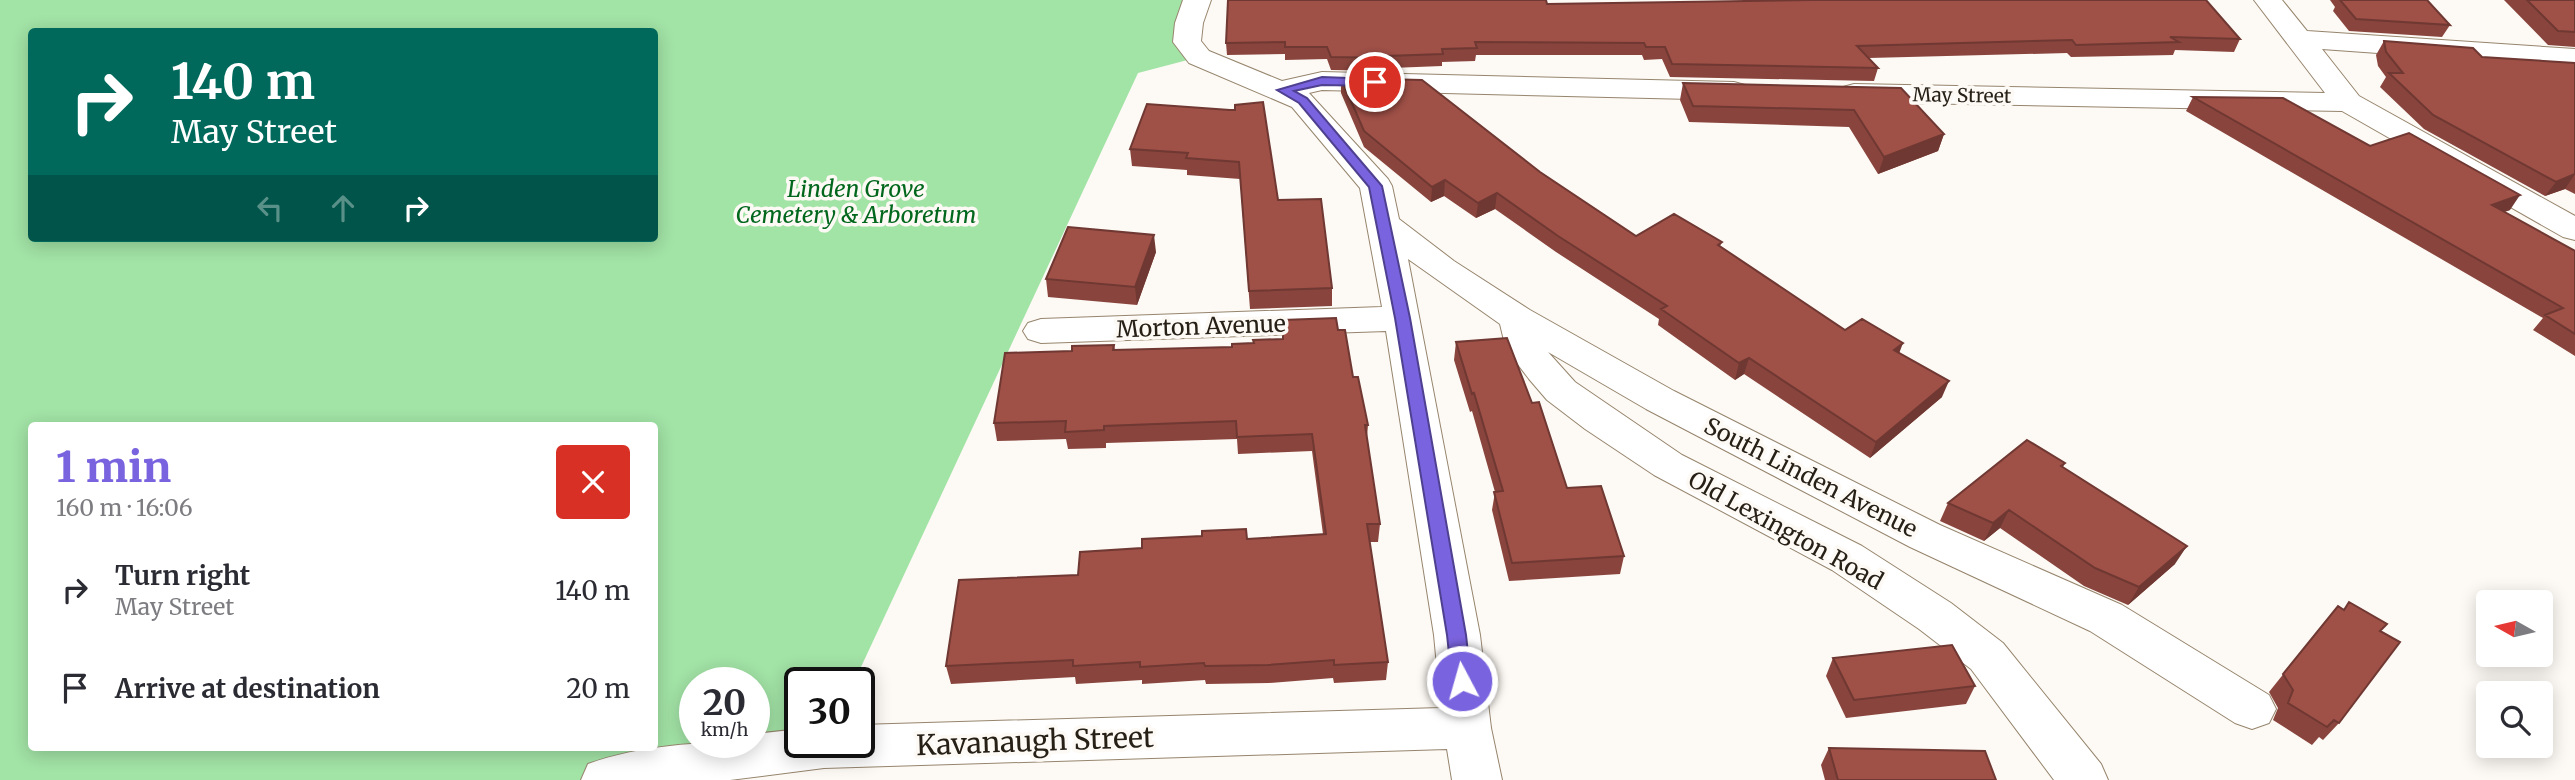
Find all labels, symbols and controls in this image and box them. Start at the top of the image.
text: 140 m [171,51,315,112]
pin [1345,52,1405,112]
icon: right [56,56,147,147]
icon: arrive [1356,63,1394,101]
street label: May Street [1913,82,2012,108]
text: May Street [171,112,337,152]
park label: Linden Grove Cemetery & Arboretum [736,174,976,229]
icon: left [251,189,289,227]
icon: ahead [324,189,362,227]
icon: right [397,189,435,227]
street label: Morton Avenue [1116,309,1286,343]
street label: South Linden Avenue [1700,411,1922,543]
text: 1 min [56,441,171,493]
button: close [556,445,630,519]
street label: Old Lexington Road [1684,464,1889,596]
text: 160 m · 16:06 [56,493,193,522]
text: Turn right [115,559,250,592]
icon: right [56,571,94,609]
text: 140 m [555,574,630,607]
north arrow [2476,590,2553,667]
map controls [2476,590,2553,758]
text: May Street [115,592,234,621]
position arrow [1425,644,1499,718]
speed limit sign: 30 [784,667,875,758]
icon: arrive [56,669,94,707]
text: Arrive at destination [115,672,380,705]
text: 20 m [566,672,630,705]
text: 20 [703,681,746,725]
button: search [2476,681,2553,758]
text: km/h [701,718,748,741]
street label: Kavanaugh Street [916,719,1154,763]

